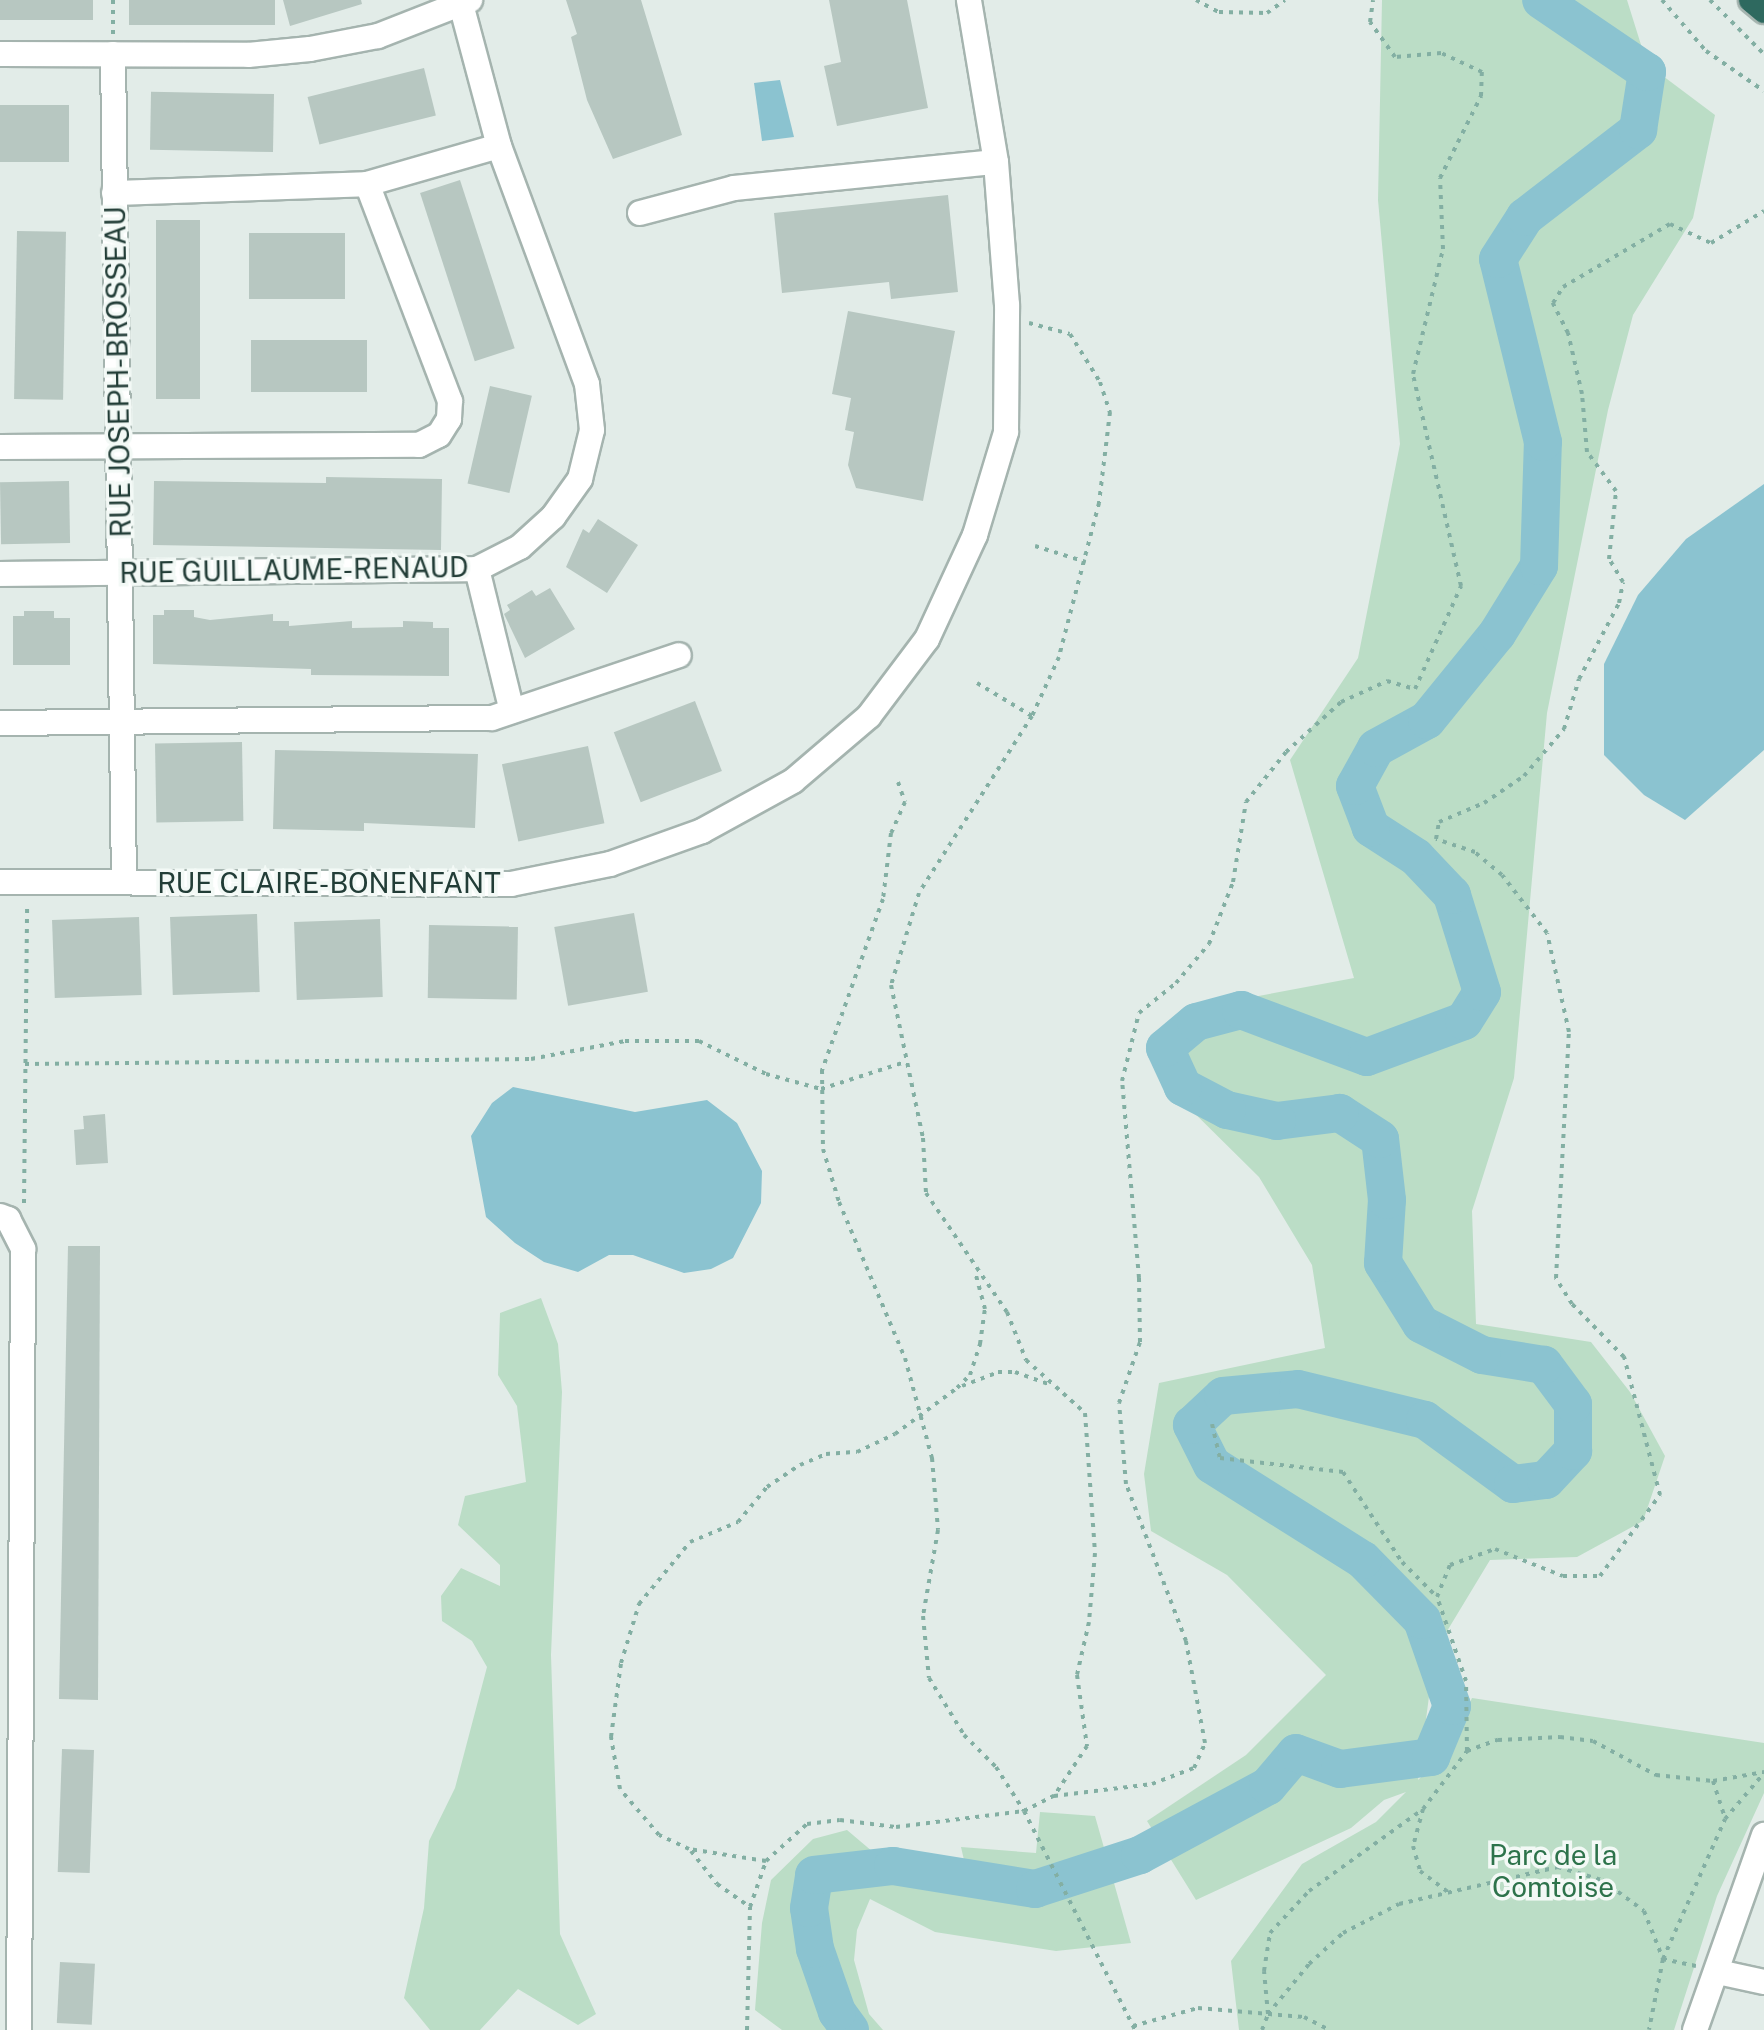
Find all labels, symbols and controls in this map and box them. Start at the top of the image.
street label: RUE JOSEPH-BROSSEAU [98,206,138,538]
street label: RUE GUILLAUME-RENAUD [119,550,469,590]
street label: RUE CLAIRE-BONENFANT [157,866,501,900]
park label: Parc de la Comtoise [1489,1838,1617,1904]

